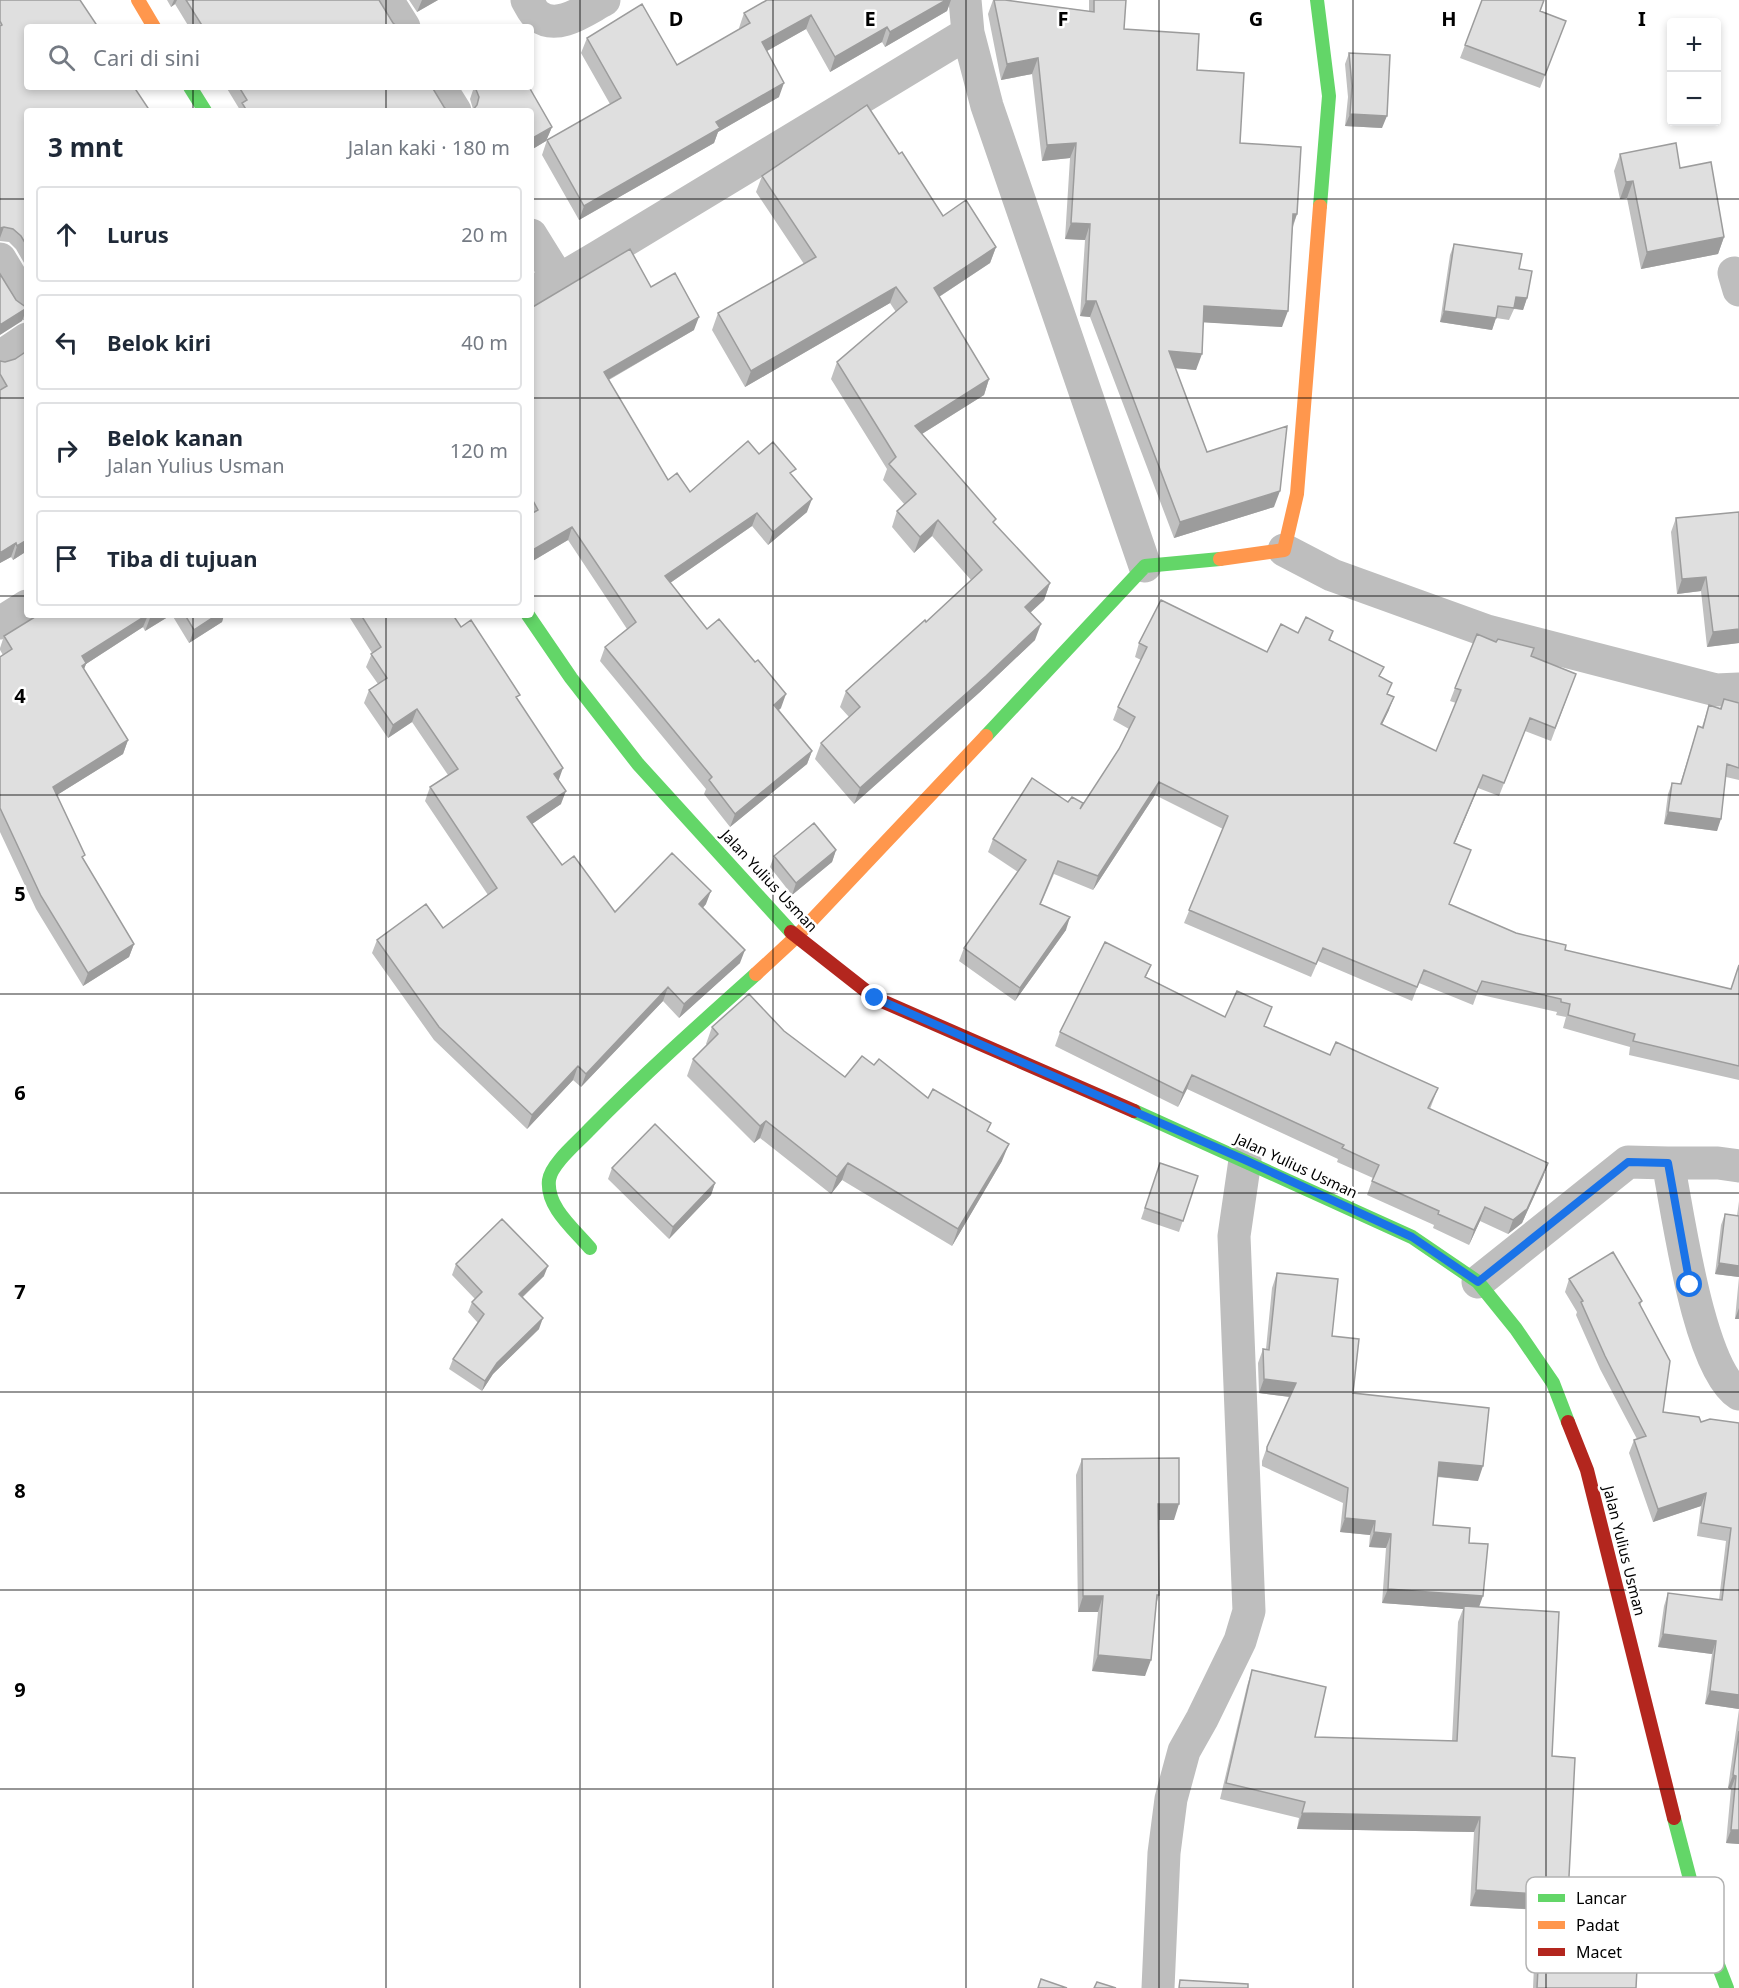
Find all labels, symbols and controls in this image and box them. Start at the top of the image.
text: D [669,5,683,32]
text: E [864,5,876,32]
text: F [1058,5,1068,32]
text: G [1249,5,1263,32]
text: H [1441,5,1457,32]
text: I [1638,5,1646,32]
map controls [1667,18,1721,126]
button: + [1667,18,1721,72]
search box [24,24,534,90]
icon: search [45,41,78,74]
text: Cari di sini [93,42,200,72]
button: − [1667,72,1721,126]
text: 3 mnt [48,129,123,165]
text: Jalan kaki · 180 m [348,134,510,161]
icon: ahead [50,218,83,251]
text: Lurus [107,219,169,249]
text: 20 m [461,221,508,248]
icon: left [50,326,83,359]
text: Belok kiri [107,327,211,357]
text: 40 m [461,329,508,356]
text: Belok kanan [107,422,243,452]
icon: right [50,434,83,467]
text: 120 m [450,437,508,464]
text: Jalan Yulius Usman [107,452,285,479]
icon: arrive [50,542,83,575]
text: Tiba di tujuan [107,543,257,573]
text: 4 [14,682,26,709]
street label: Jalan Yulius Usman [716,823,822,936]
text: 5 [14,880,26,907]
route end [861,984,887,1010]
text: 6 [14,1079,26,1106]
street label: Jalan Yulius Usman [1230,1127,1361,1202]
route start [1676,1271,1702,1297]
text: 7 [14,1278,26,1305]
text: 8 [14,1477,26,1504]
street label: Jalan Yulius Usman [1599,1482,1651,1618]
text: 9 [14,1676,26,1703]
legend [1526,1877,1724,1973]
text: Lancar [1576,1887,1627,1909]
text: Padat [1576,1914,1619,1936]
text: Macet [1576,1941,1622,1963]

